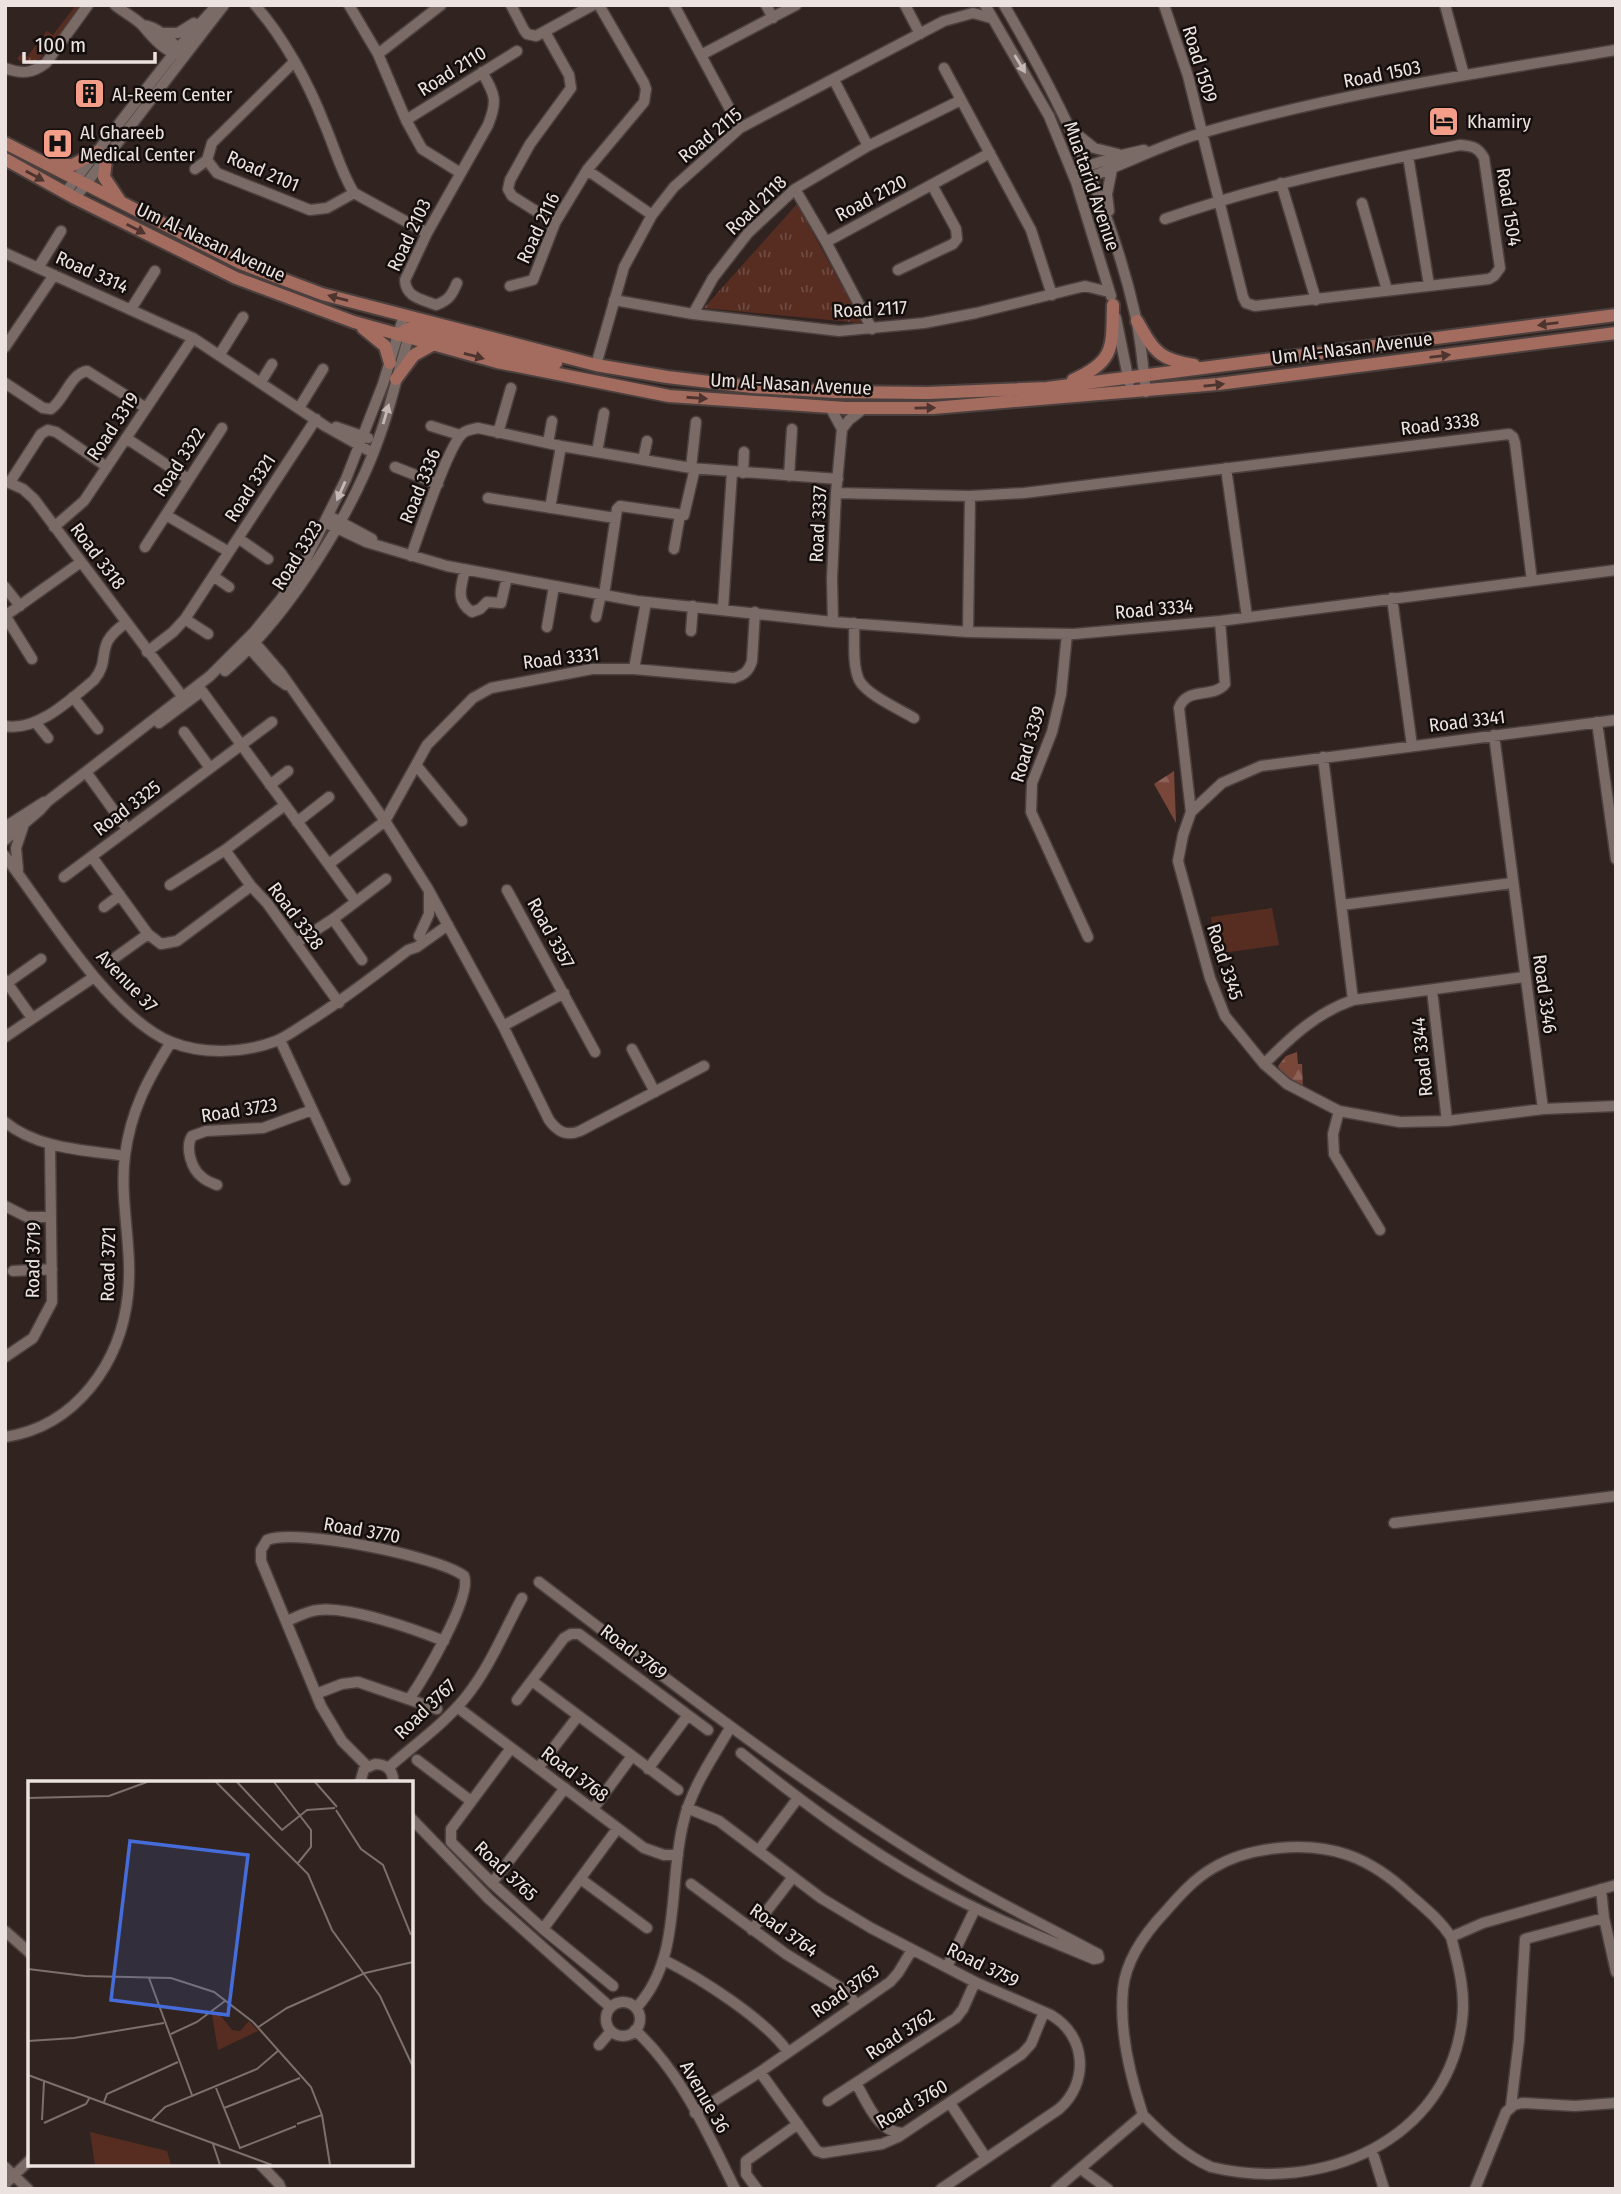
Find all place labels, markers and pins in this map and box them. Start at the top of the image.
building icon: Al-Reem Center [72,77,106,111]
place label: Al-Reem Center [112,83,233,106]
hotel icon: Khamiry [1427,104,1461,138]
place label: Khamiry [1467,110,1531,133]
place label: Al Ghareeb Medical Center [80,121,195,166]
hospital icon: Al Ghareeb Medical Center [40,126,74,160]

